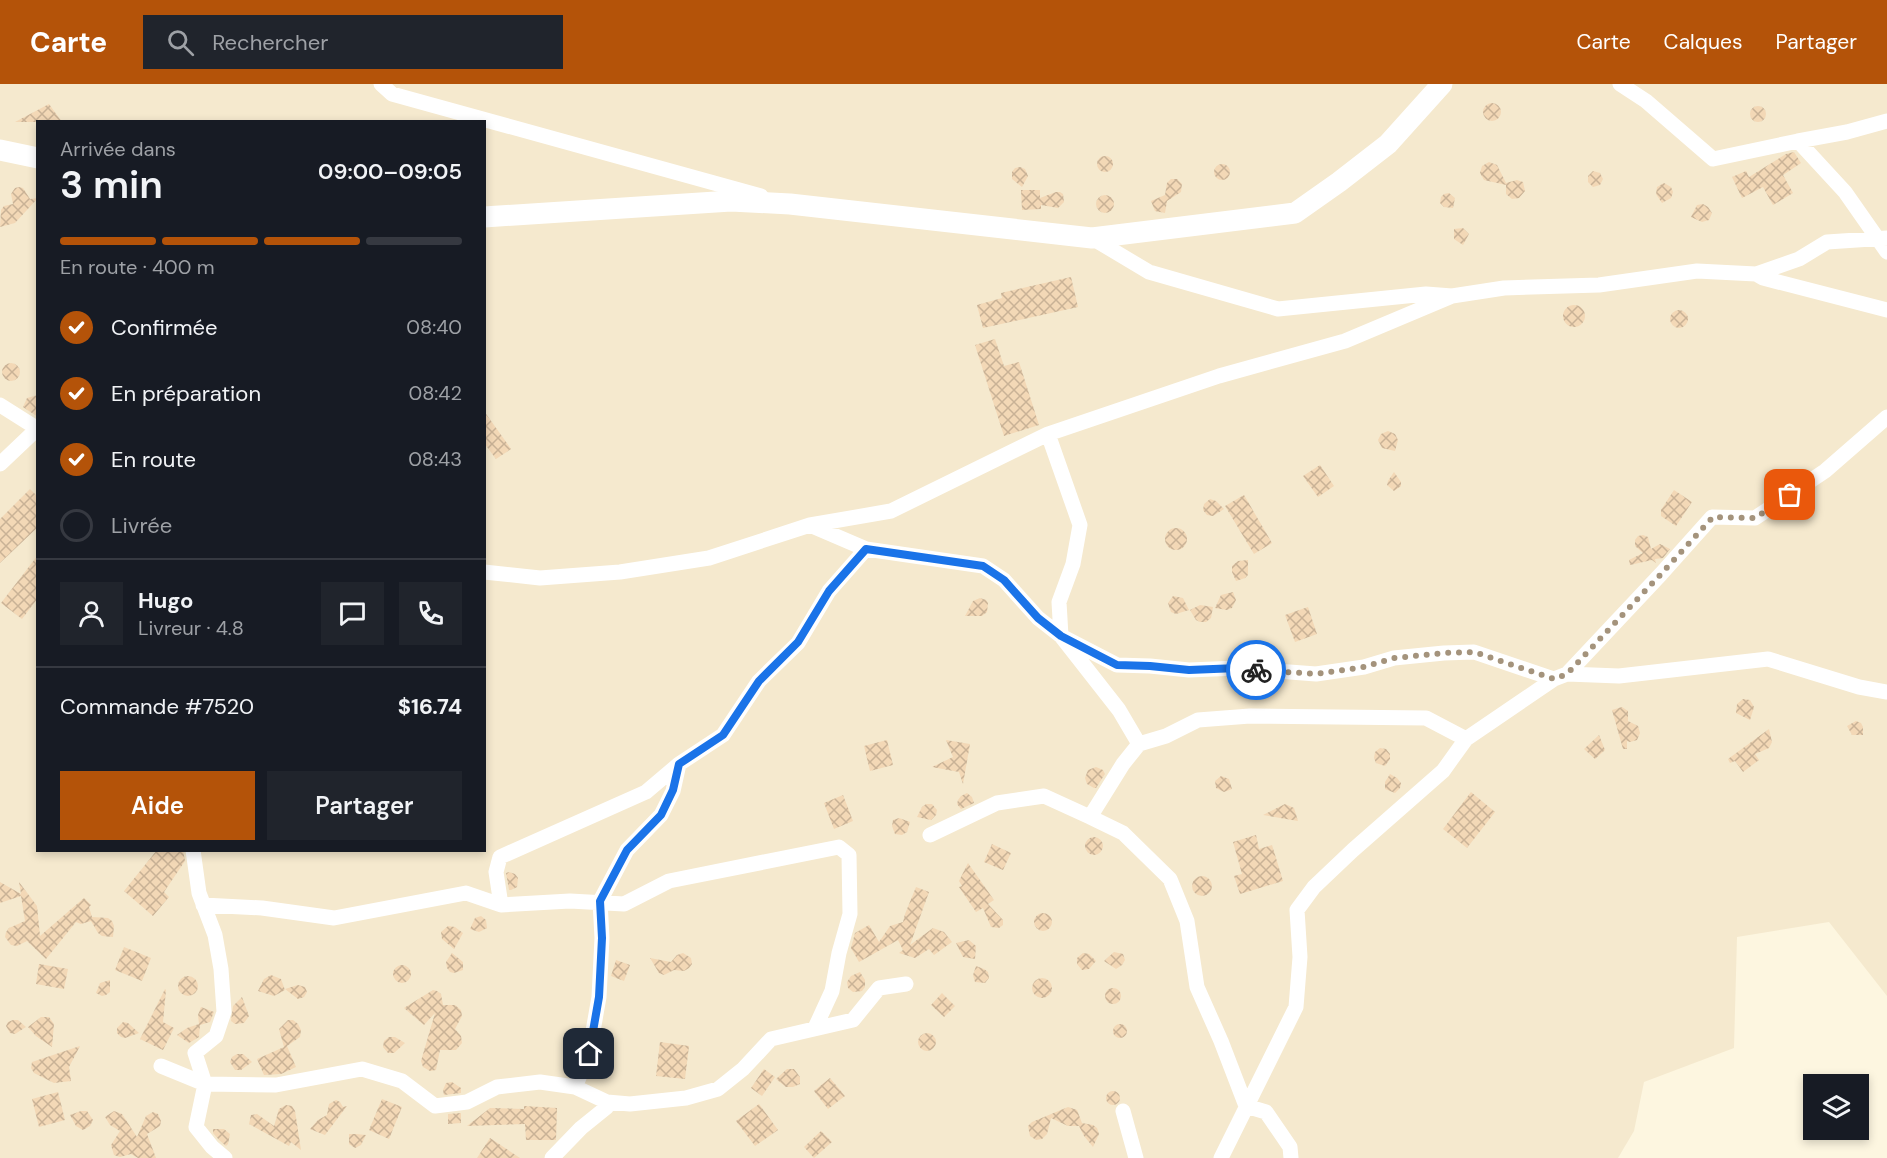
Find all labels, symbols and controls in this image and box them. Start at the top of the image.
search box [143,15,563,69]
text: Carte [30,24,107,61]
icon: search [164,26,197,59]
text: Rechercher [212,28,328,57]
text: Carte [1576,28,1631,56]
text: Calques [1664,28,1742,56]
text: Partager [1775,28,1857,56]
text: Arrivée dans [60,136,176,162]
text: 09:00–09:05 [318,157,462,186]
text: 3 min [60,159,163,210]
text: En route · 400 m [60,254,215,280]
icon: check [60,311,93,344]
text: Confirmée [111,313,218,342]
text: 08:40 [406,314,462,340]
icon: check [60,377,93,410]
text: En préparation [111,379,261,408]
text: 08:42 [408,380,462,406]
icon: check [60,443,93,476]
text: En route [111,445,196,474]
text: 08:43 [408,446,462,472]
pin [1764,469,1815,520]
icon: bag [1773,478,1806,511]
text: Livrée [111,511,172,540]
button: person [60,582,123,645]
button: chat [321,582,384,645]
button: phone [399,582,462,645]
text: Hugo [138,586,193,615]
text: Livreur · 4.8 [138,615,244,641]
courier [1226,640,1286,700]
icon: bike [1240,654,1273,687]
text: Commande #7520 [60,692,254,721]
text: $16.74 [398,692,462,721]
button: Aide [60,771,255,840]
button: Partager [267,771,462,840]
pin [563,1028,614,1079]
icon: home [572,1037,605,1070]
map controls [1803,1074,1869,1140]
button: layers [1803,1074,1869,1140]

